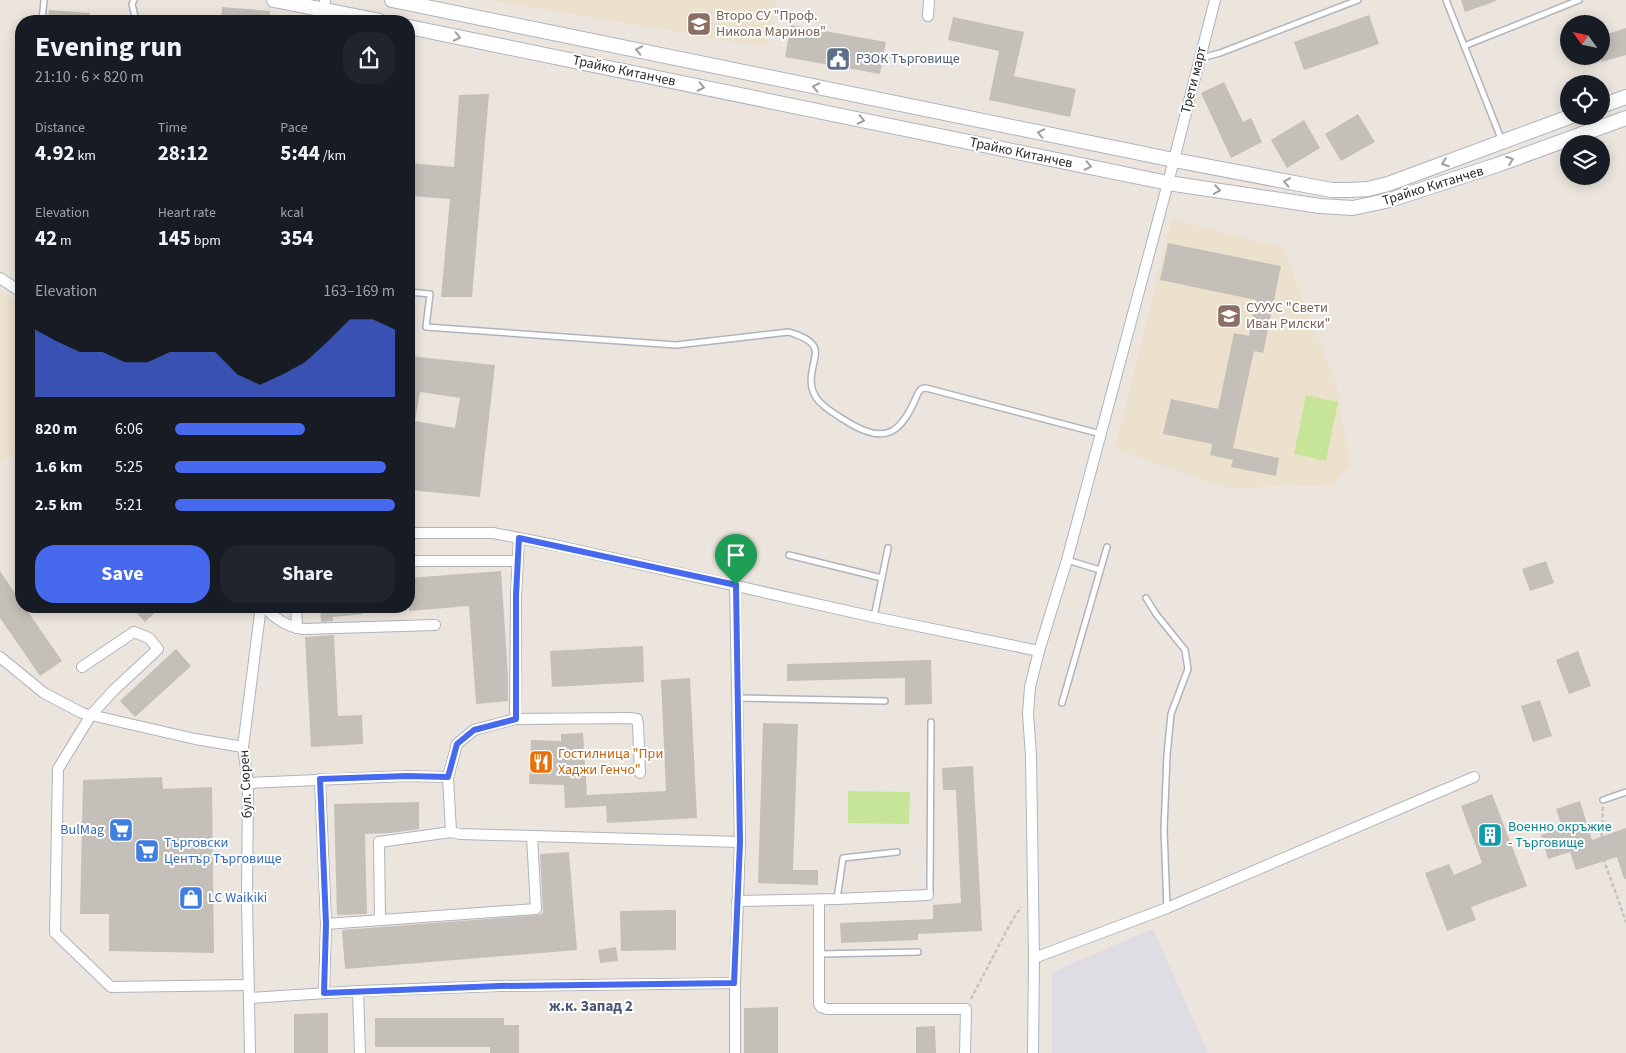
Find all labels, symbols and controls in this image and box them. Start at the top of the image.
place label: Второ СУ "Проф. Никола Маринов" [716,6,826,42]
school or university icon: Второ СУ "Проф. Никола Маринов" [686,11,712,37]
north arrow [1560,15,1610,65]
map controls [1560,15,1610,185]
text: Evening run [35,27,182,67]
one-way arrow [452,31,461,42]
button: share [343,32,395,84]
street label: Трети март [1176,44,1212,116]
one-way arrow [635,46,644,56]
public building icon: РЗОК Търговище [825,46,851,72]
place label: РЗОК Търговище [856,49,960,69]
street label: Трайко Китанчев [571,50,677,92]
text: 21:10 · 6 × 820 m [35,66,144,88]
button: locate [1560,75,1610,125]
one-way arrow [697,81,706,92]
one-way arrow [811,82,820,92]
one-way arrow [856,114,865,125]
text: Distance [35,118,85,138]
text: Time [158,118,187,138]
text: Pace [280,118,308,138]
one-way arrow [1036,128,1045,138]
street label: Трайко Китанчев [968,132,1074,174]
button: layers [1560,135,1610,185]
text: 4.92 [35,138,75,168]
text: 28:12 [158,138,208,168]
text: 5:44 [280,138,320,168]
text: km [75,146,96,166]
text: /km [320,146,346,166]
one-way arrow [1506,156,1514,166]
one-way arrow [1441,157,1449,167]
one-way arrow [1084,161,1093,171]
street label: Трайко Китанчев [1380,161,1486,211]
one-way arrow [1283,177,1291,187]
one-way arrow [1212,185,1221,195]
text: Elevation [35,203,90,223]
text: Heart rate [158,203,216,223]
text: kcal [280,203,304,223]
text: 42 [35,223,57,253]
text: 145 [158,223,191,253]
text: 354 [280,223,314,253]
text: m [57,231,72,251]
text: bpm [191,231,221,251]
text: Elevation [35,280,97,302]
text: 163–169 m [323,280,395,302]
place label: СУУУС "Свети Иван Рилски" [1246,298,1331,334]
school or university icon: СУУУС "Свети Иван Рилски" [1216,303,1242,329]
text: 820 m [35,418,77,440]
text: 6:06 [115,418,143,440]
text: 1.6 km [35,456,82,478]
text: 5:25 [115,456,143,478]
text: 2.5 km [35,494,82,516]
text: 5:21 [115,494,143,516]
pin [715,534,757,585]
icon: arrive [722,541,750,569]
button: Save [35,545,210,603]
button: Share [220,545,395,603]
place label: Гостилница "При Хаджи Генчо" [558,744,663,780]
street label: бул. Сюрен [234,749,258,819]
restaurant icon: Гостилница "При Хаджи Генчо" [528,749,554,775]
supermarket icon: BulMag [108,817,134,843]
place label: Военно окръжие - Търговище [1508,817,1612,853]
place label: BulMag [60,820,104,840]
building icon: Военно окръжие - Търговище [1477,822,1503,848]
place label: Търговски Център Търговище [164,833,282,869]
supermarket icon: Търговски Център Търговище [134,838,160,864]
shop icon: LC Waikiki [178,885,204,911]
place label: LC Waikiki [208,888,267,908]
district label: ж.к. Запад 2 [549,996,633,1017]

